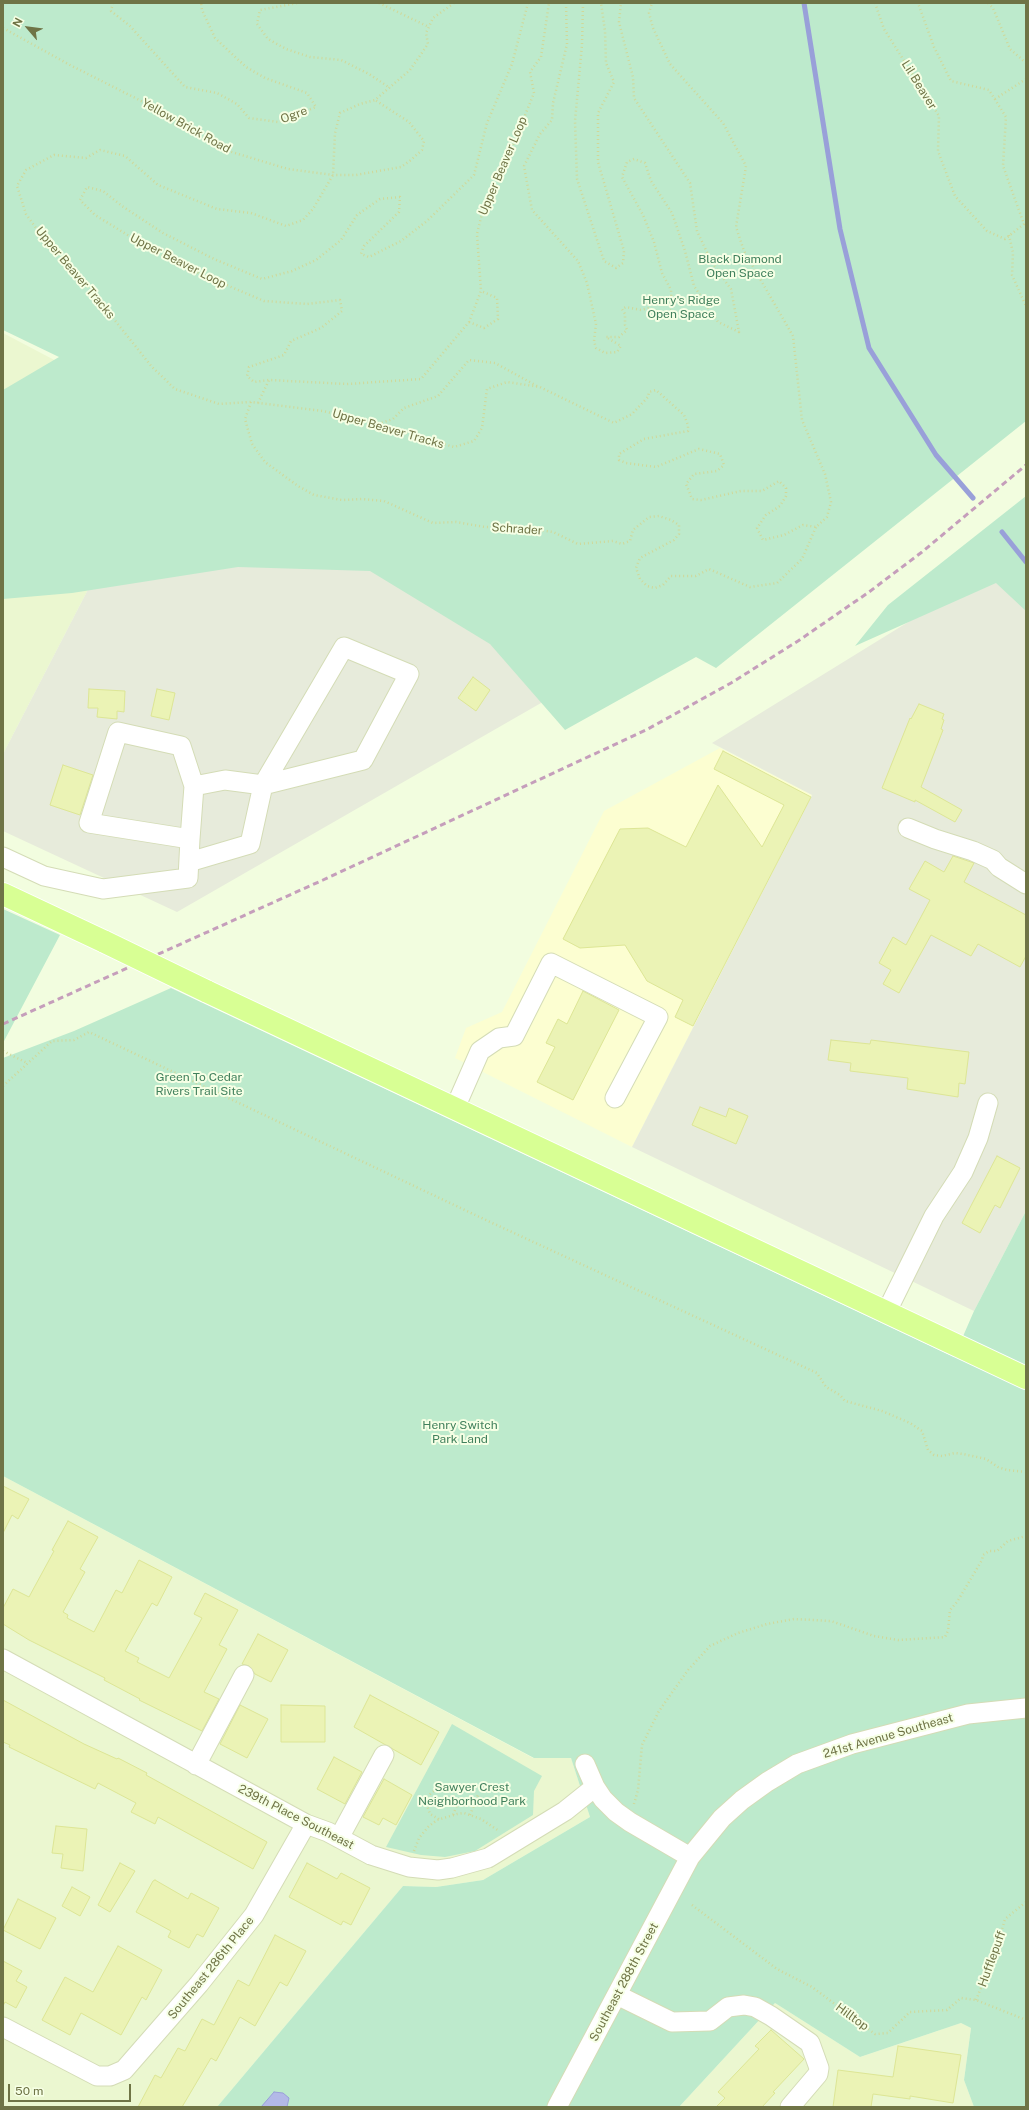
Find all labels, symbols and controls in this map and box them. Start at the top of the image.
north arrow [8,8,48,48]
text: N [10,16,25,29]
street label: Lil Beaver [898,58,940,112]
street label: Yellow Brick Road [139,96,233,156]
street label: Ogre [279,104,309,126]
street label: Upper Beaver Loop [476,114,530,218]
street label: Upper Beaver Tracks [32,224,118,322]
street label: Upper Beaver Loop [127,231,229,291]
park label: Black Diamond Open Space [698,252,782,280]
park label: Henry's Ridge Open Space [642,293,720,321]
street label: Upper Beaver Tracks [330,406,446,452]
street label: Schrader [491,520,543,538]
park label: Green To Cedar Rivers Trail Site [155,1070,243,1098]
park label: Henry Switch Park Land [422,1418,498,1446]
street label: 241st Avenue Southeast [821,1711,955,1761]
park label: Sawyer Crest Neighborhood Park [418,1780,526,1808]
street label: 239th Place Southeast [236,1782,356,1852]
street label: Southeast 286th Place [165,1914,257,2022]
street label: Southeast 288th Street [587,1920,661,2044]
street label: Hufflepuff [975,1929,1009,1989]
street label: Hilltop [833,2000,871,2034]
scale bar [10,2076,133,2102]
text: 50 m [15,2084,43,2098]

